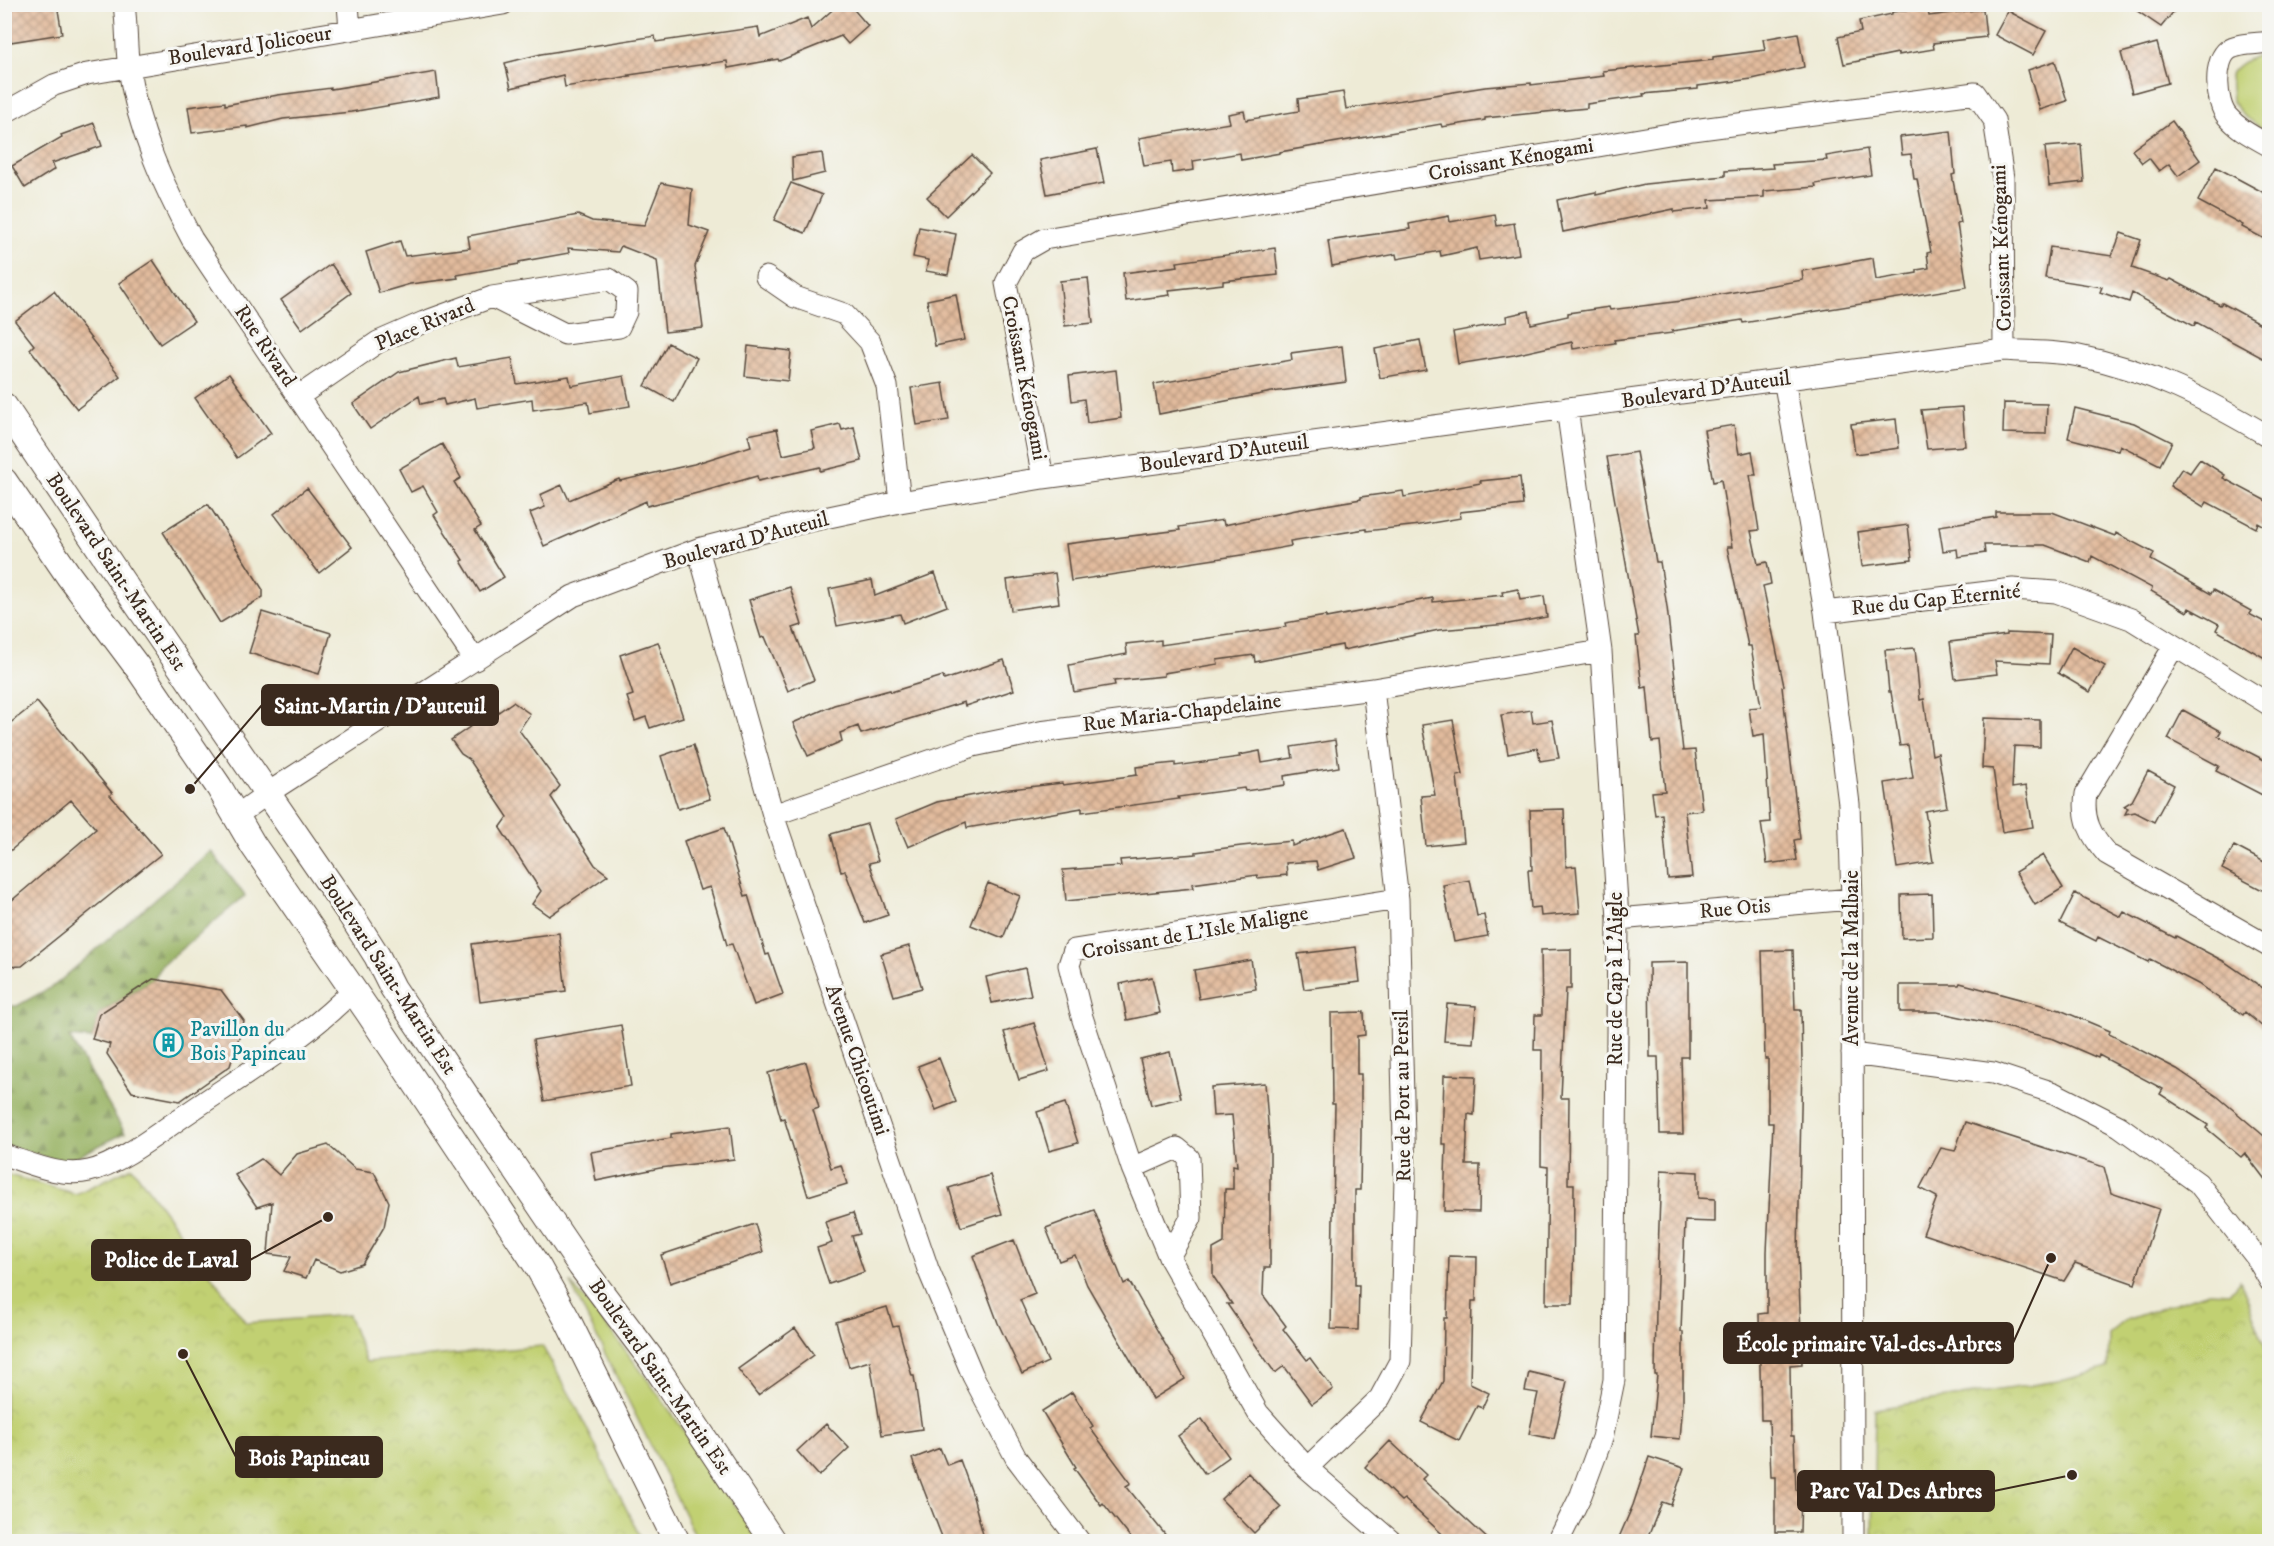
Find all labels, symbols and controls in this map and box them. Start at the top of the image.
street label: Boulevard Jolicoeur [166,20,334,72]
street label: Croissant Kénogami [1427,133,1595,187]
street label: Croissant Kénogami [1986,164,2018,332]
street label: Place Rivard [371,292,479,358]
street label: Croissant Kénogami [995,294,1053,462]
street label: Rue Rivard [228,300,302,392]
street label: Boulevard D'Auteuil [1620,365,1793,415]
street label: Boulevard D'Auteuil [1138,429,1311,479]
street label: Boulevard Saint-Martin Est [40,468,192,676]
street label: Boulevard D'Auteuil [660,506,832,576]
street label: Rue du Cap Éternité [1850,577,2022,622]
callout: Saint-Martin / D'auteuil [262,685,498,725]
street label: Rue Maria-Chapdelaine [1081,688,1283,738]
text: Saint-Martin / D'auteuil [274,693,486,720]
street label: Boulevard Saint-Martin Est [314,870,463,1080]
street label: Avenue de la Malbaie [1839,870,1865,1046]
street label: Rue de Cap à L'Aigle [1603,891,1629,1066]
street label: Rue Otis [1698,893,1772,925]
street label: Croissant de L'Isle Maligne [1080,900,1311,966]
street label: Avenue Chicoutimi [819,981,895,1139]
street label: Rue de Port au Persil [1388,1009,1418,1183]
place label: Pavillon du Bois Papineau [190,1017,306,1067]
building icon: Pavillon du Bois Papineau [153,1026,185,1058]
callout: Police de Laval [92,1240,250,1280]
text: Police de Laval [104,1247,238,1274]
street label: Boulevard Saint-Martin Est [583,1274,738,1480]
callout: École primaire Val-des-Arbres [1724,1323,2013,1363]
text: École primaire Val-des-Arbres [1736,1330,2002,1358]
callout: Bois Papineau [236,1437,382,1477]
text: Bois Papineau [248,1445,370,1472]
callout: Parc Val Des Arbres [1798,1471,1994,1511]
text: Parc Val Des Arbres [1810,1478,1983,1505]

